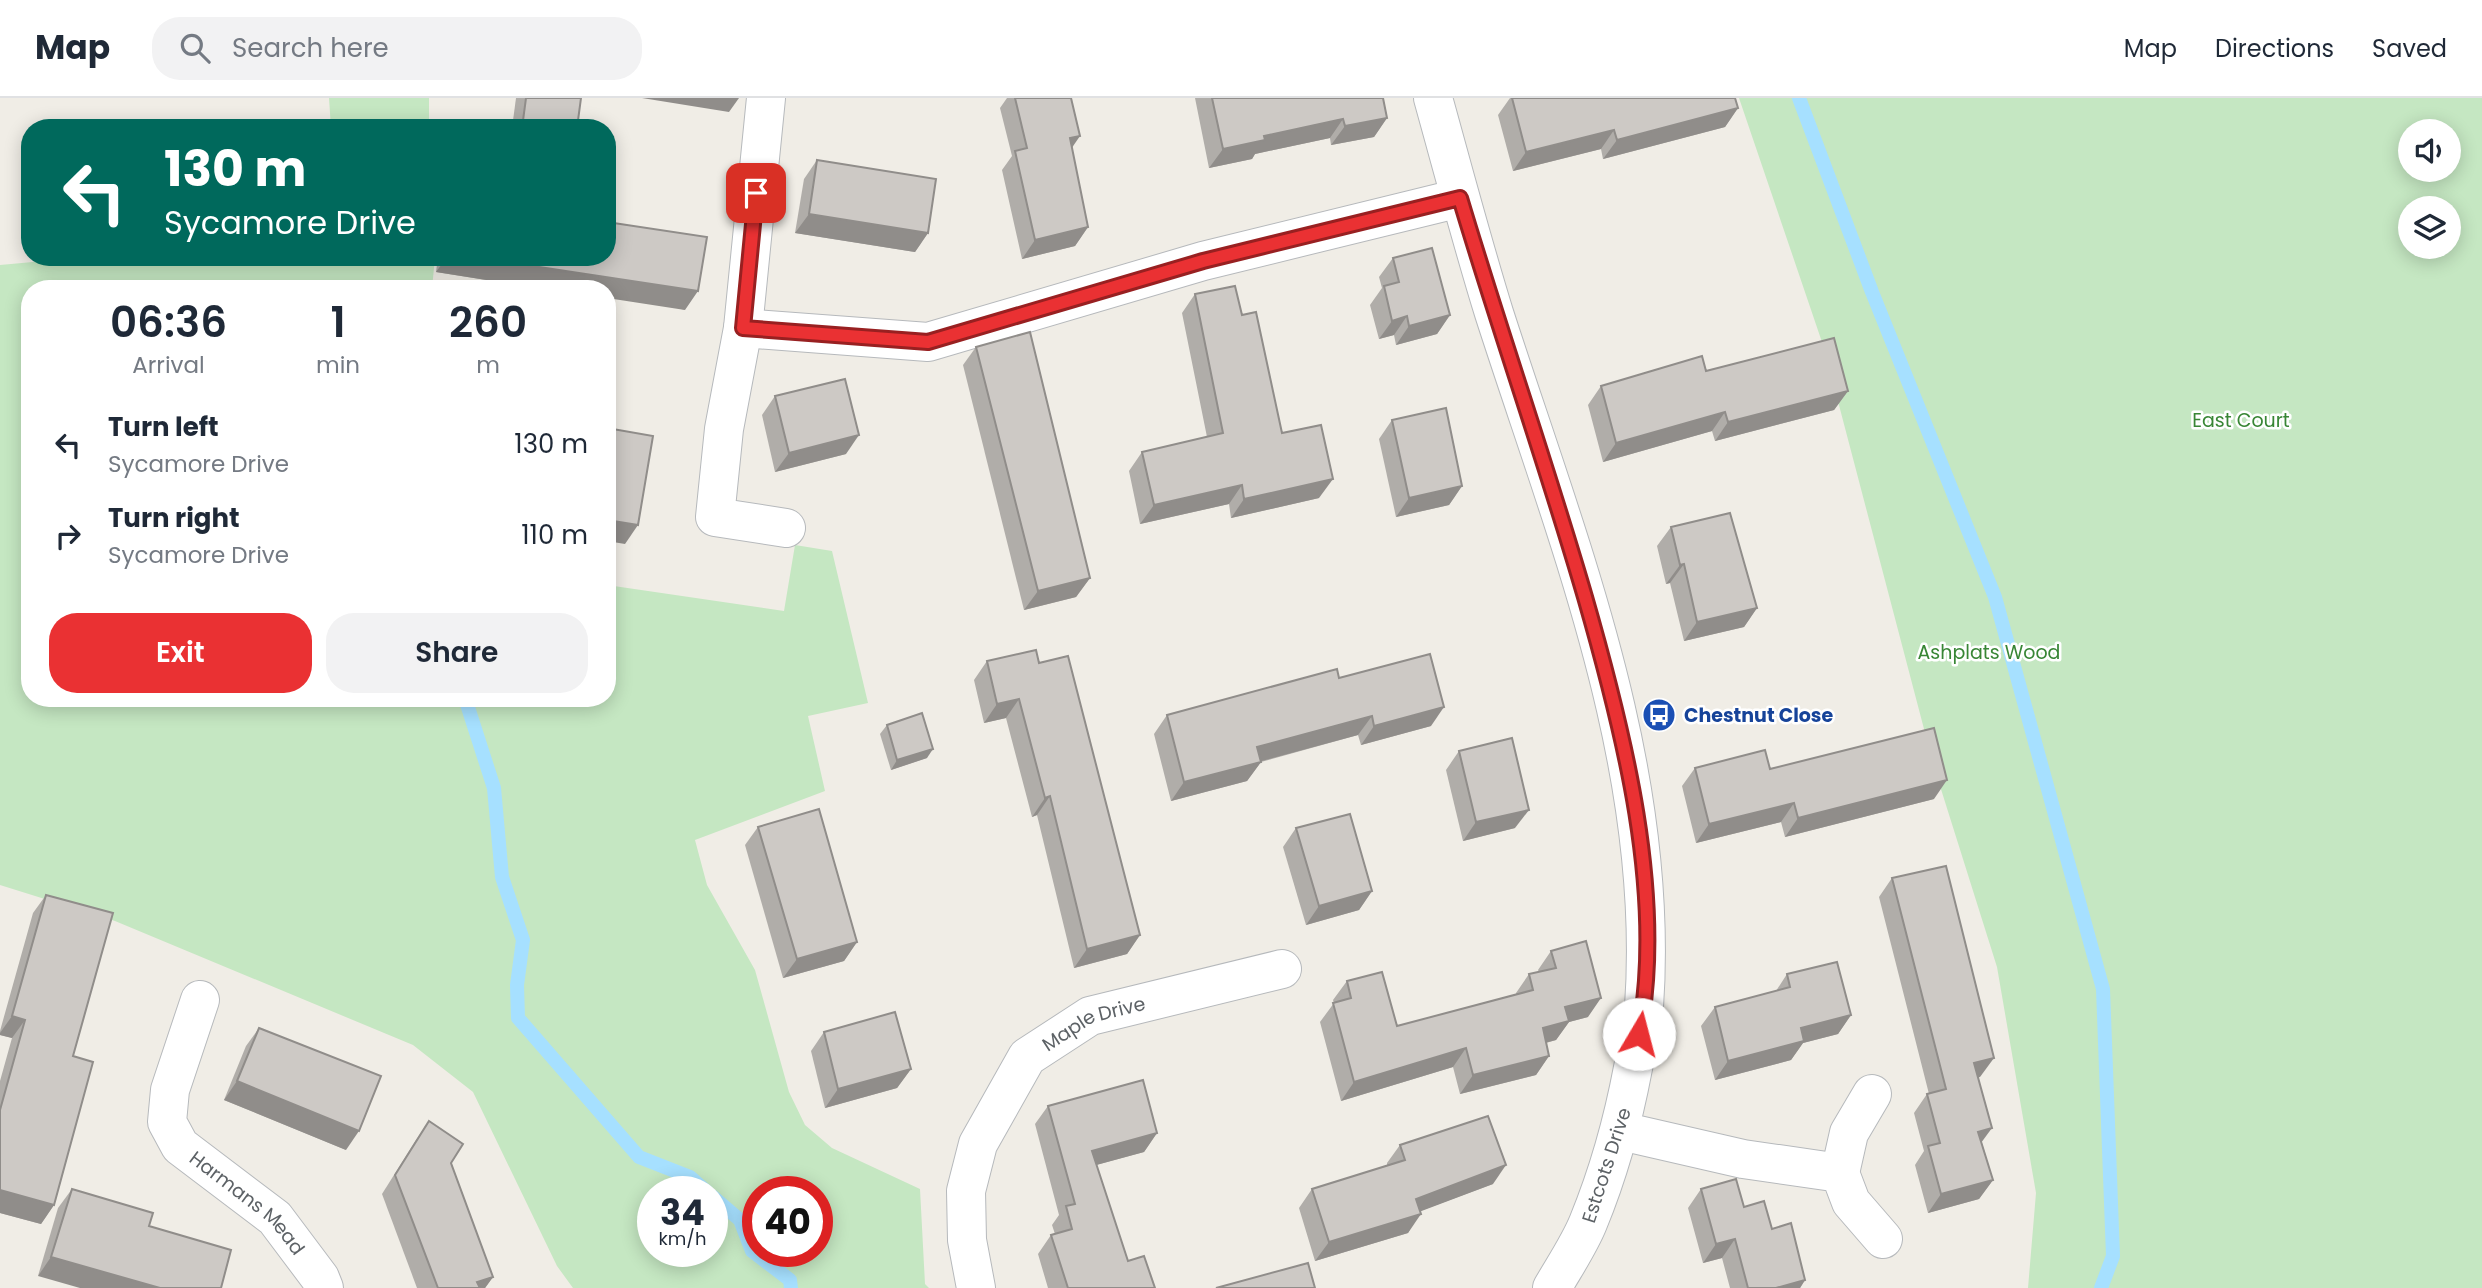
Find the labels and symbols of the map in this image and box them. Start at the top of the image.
pin [726,163,786,223]
park label: East Court [2192,407,2290,434]
park label: Ashplats Wood [1918,639,2060,666]
bus stop icon: Chestnut Close [1640,696,1678,734]
place label: Chestnut Close [1684,702,1833,729]
street label: Maple Drive [1037,990,1148,1058]
position arrow [1602,997,1676,1071]
street label: Estcots Drive [1575,1104,1638,1226]
street label: Harmans Mead [184,1145,311,1261]
speed limit sign: 40 [742,1176,833,1267]

